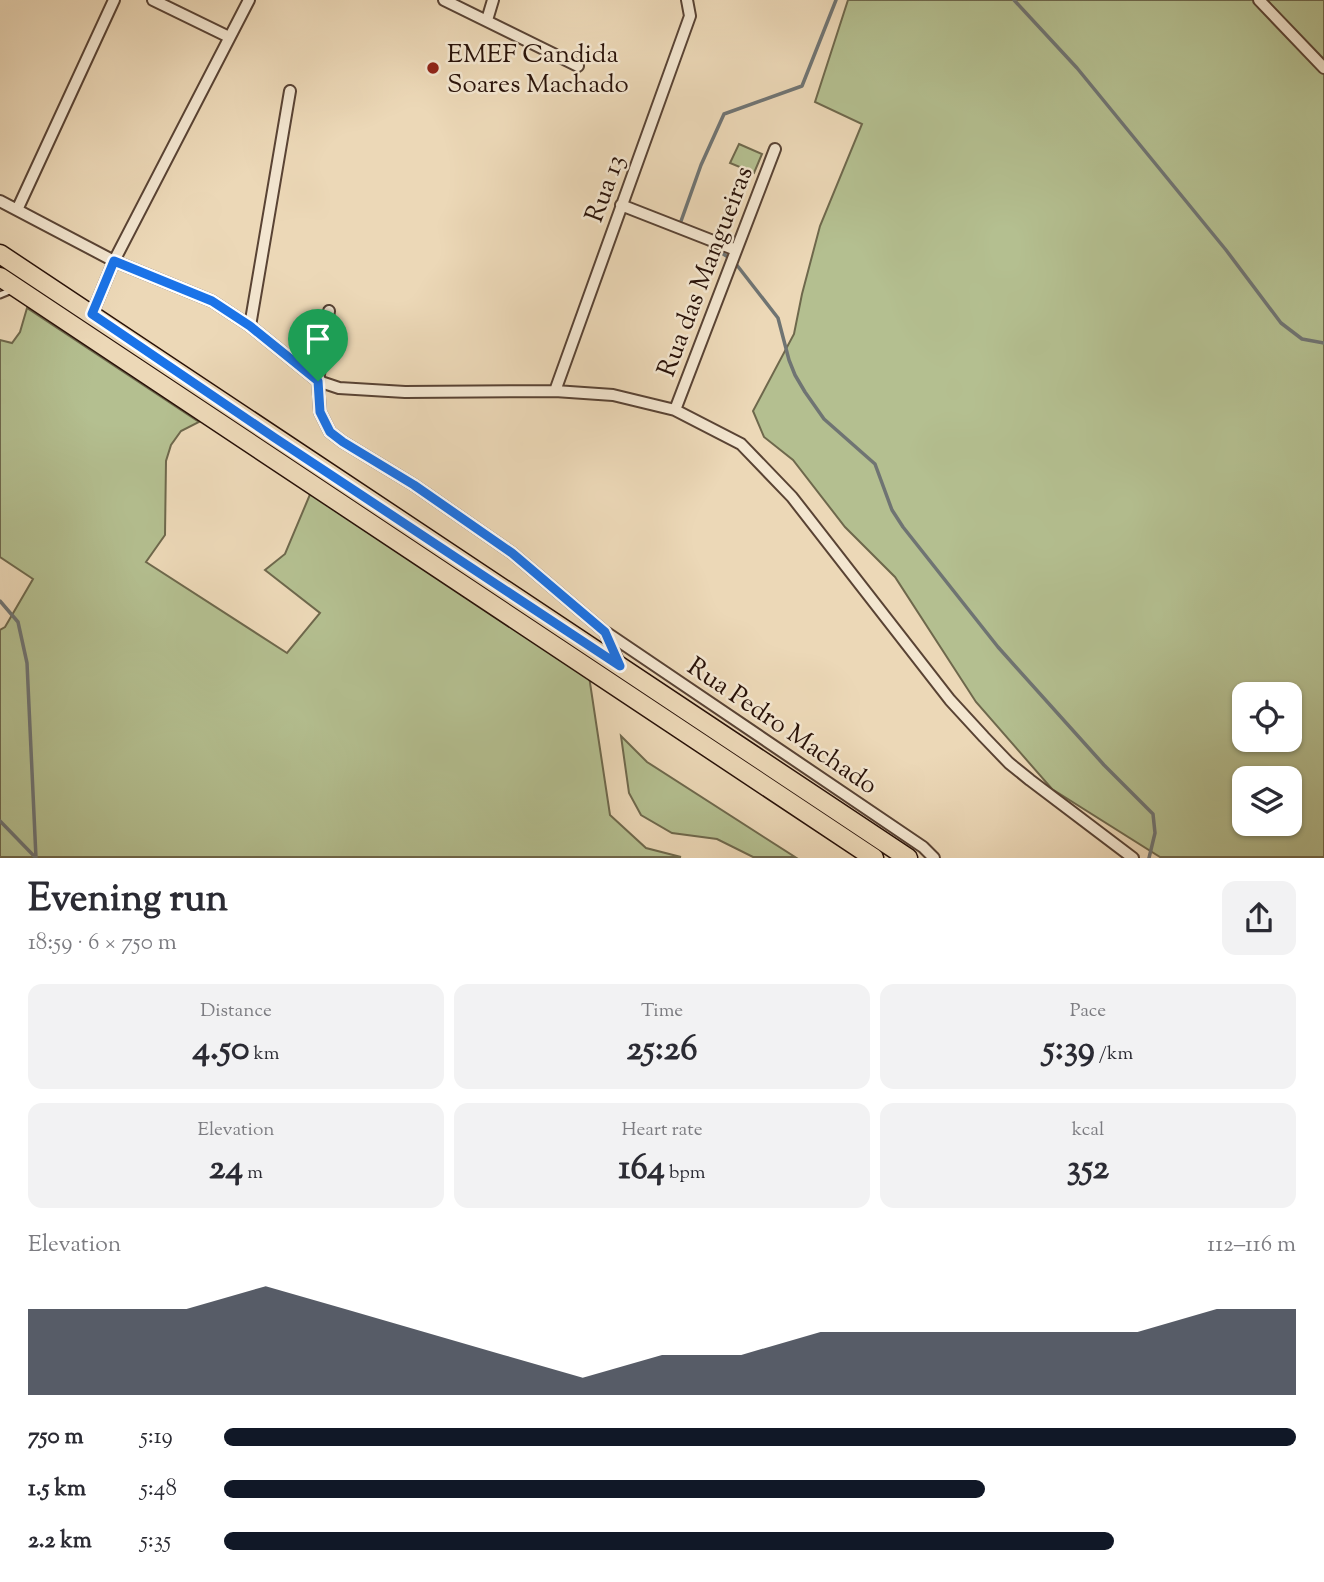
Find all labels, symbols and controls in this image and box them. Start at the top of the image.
place label: EMEF Candida Soares Machado [447,37,629,104]
marker: EMEF Candida Soares Machado [425,60,441,76]
street label: Rua 13 [577,150,636,228]
street label: Rua das Mangueiras [649,161,764,383]
pin [288,309,348,381]
icon: arrive [299,320,337,358]
street label: Rua Pedro Machado [679,649,884,805]
map controls [1232,682,1302,836]
button: locate [1232,682,1302,752]
button: layers [1232,766,1302,836]
text: Evening run [28,874,228,928]
button: share [1222,881,1296,955]
text: 18:59 · 6 × 750 m [28,927,177,960]
text: Distance [200,998,272,1025]
text: Time [641,998,683,1025]
text: Pace [1070,998,1106,1025]
text: 4.50 [192,1025,249,1076]
text: 25:26 [626,1025,698,1076]
text: 5:39 [1043,1025,1095,1076]
text: km [249,1041,280,1068]
text: /km [1095,1041,1133,1068]
text: Elevation [197,1117,275,1144]
text: Heart rate [621,1117,703,1144]
text: kcal [1072,1117,1104,1144]
text: 24 [209,1144,243,1195]
text: 164 [619,1144,665,1195]
text: 352 [1067,1144,1109,1195]
text: m [243,1160,263,1187]
text: bpm [665,1160,705,1187]
text: Elevation [28,1229,121,1262]
text: 112–116 m [1207,1229,1296,1262]
text: 750 m [28,1421,83,1454]
text: 5:19 [140,1421,173,1454]
text: 1.5 km [28,1473,86,1506]
text: 5:48 [140,1473,177,1506]
text: 2.2 km [28,1525,92,1558]
text: 5:35 [140,1525,171,1558]

